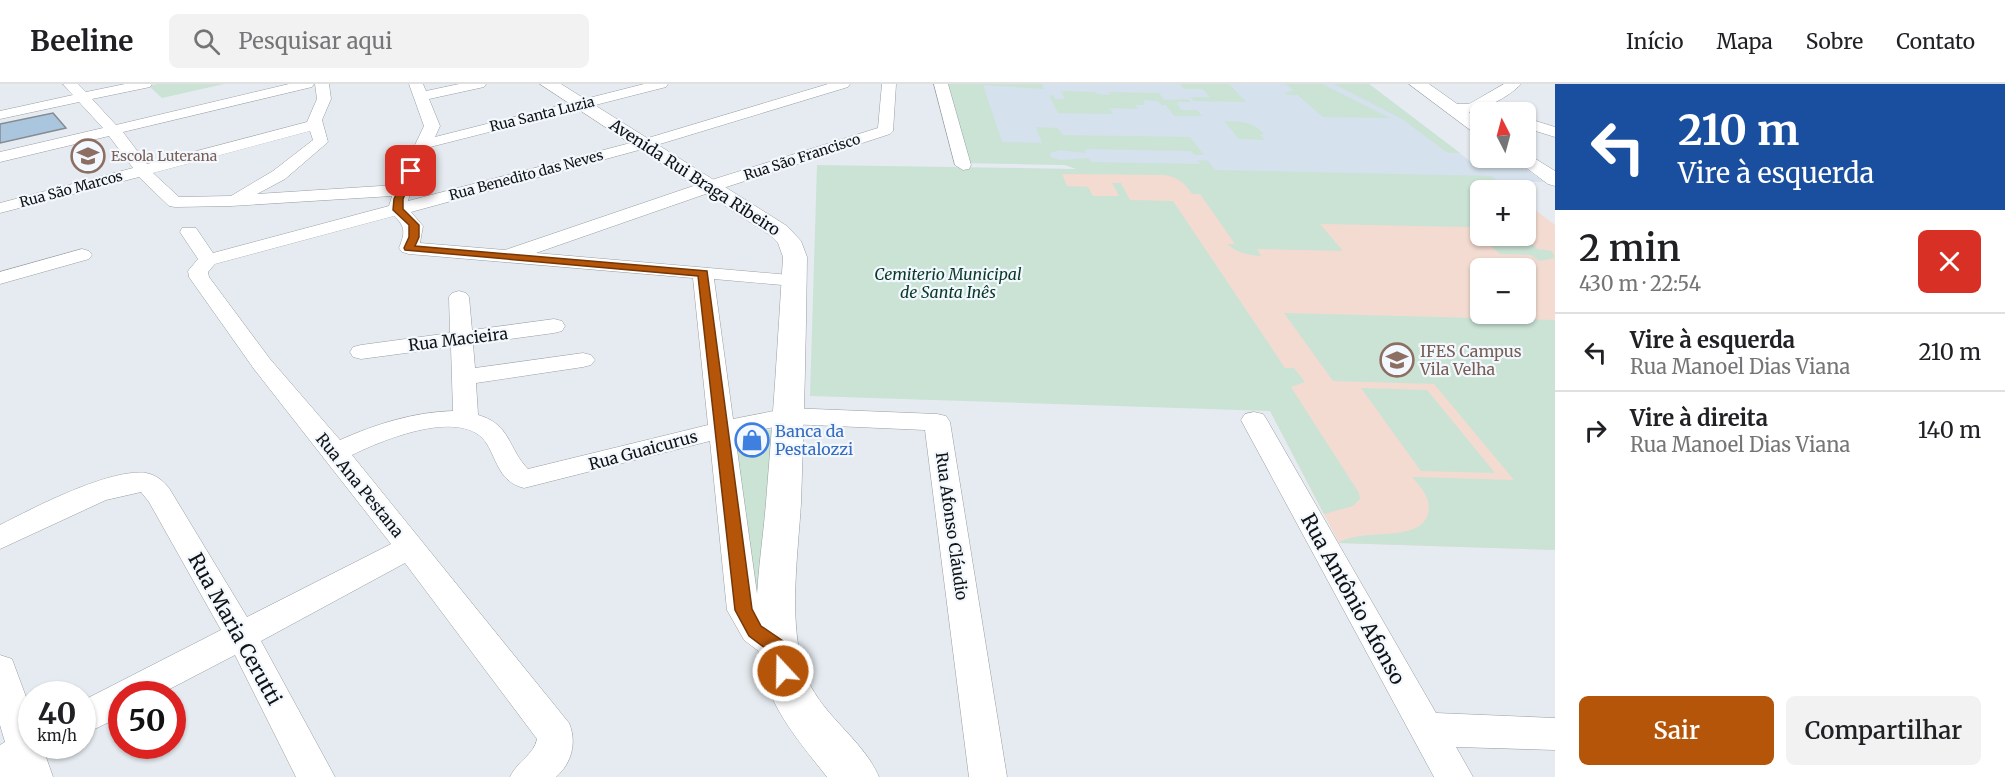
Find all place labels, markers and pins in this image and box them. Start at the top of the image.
school or university icon: Escola Luterana [70,138,106,174]
pin [385,145,436,196]
place label: Escola Luterana [111,147,218,165]
place label: IFES Campus Vila Velha [1419,341,1522,379]
school or university icon: IFES Campus Vila Velha [1379,342,1415,378]
place label: Banca da Pestalozzi [775,421,853,459]
shop icon: Banca da Pestalozzi [734,422,770,458]

